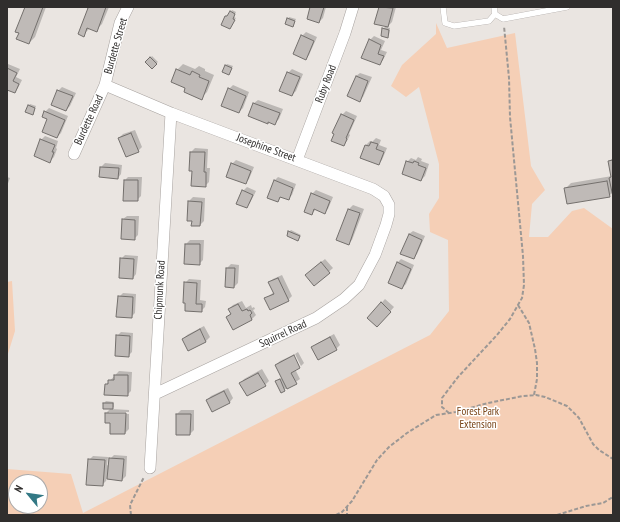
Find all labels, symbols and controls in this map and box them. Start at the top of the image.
street label: Burdette Street [102,16,130,76]
street label: Ruby Road [313,63,339,105]
street label: Burdette Road [72,93,106,147]
street label: Josephine Street [235,131,297,165]
street label: Chipmunk Road [152,260,168,320]
street label: Squirrel Road [257,317,309,351]
park label: Forest Park Extension [457,405,499,431]
north arrow [8,474,48,514]
text: N [11,483,26,495]

